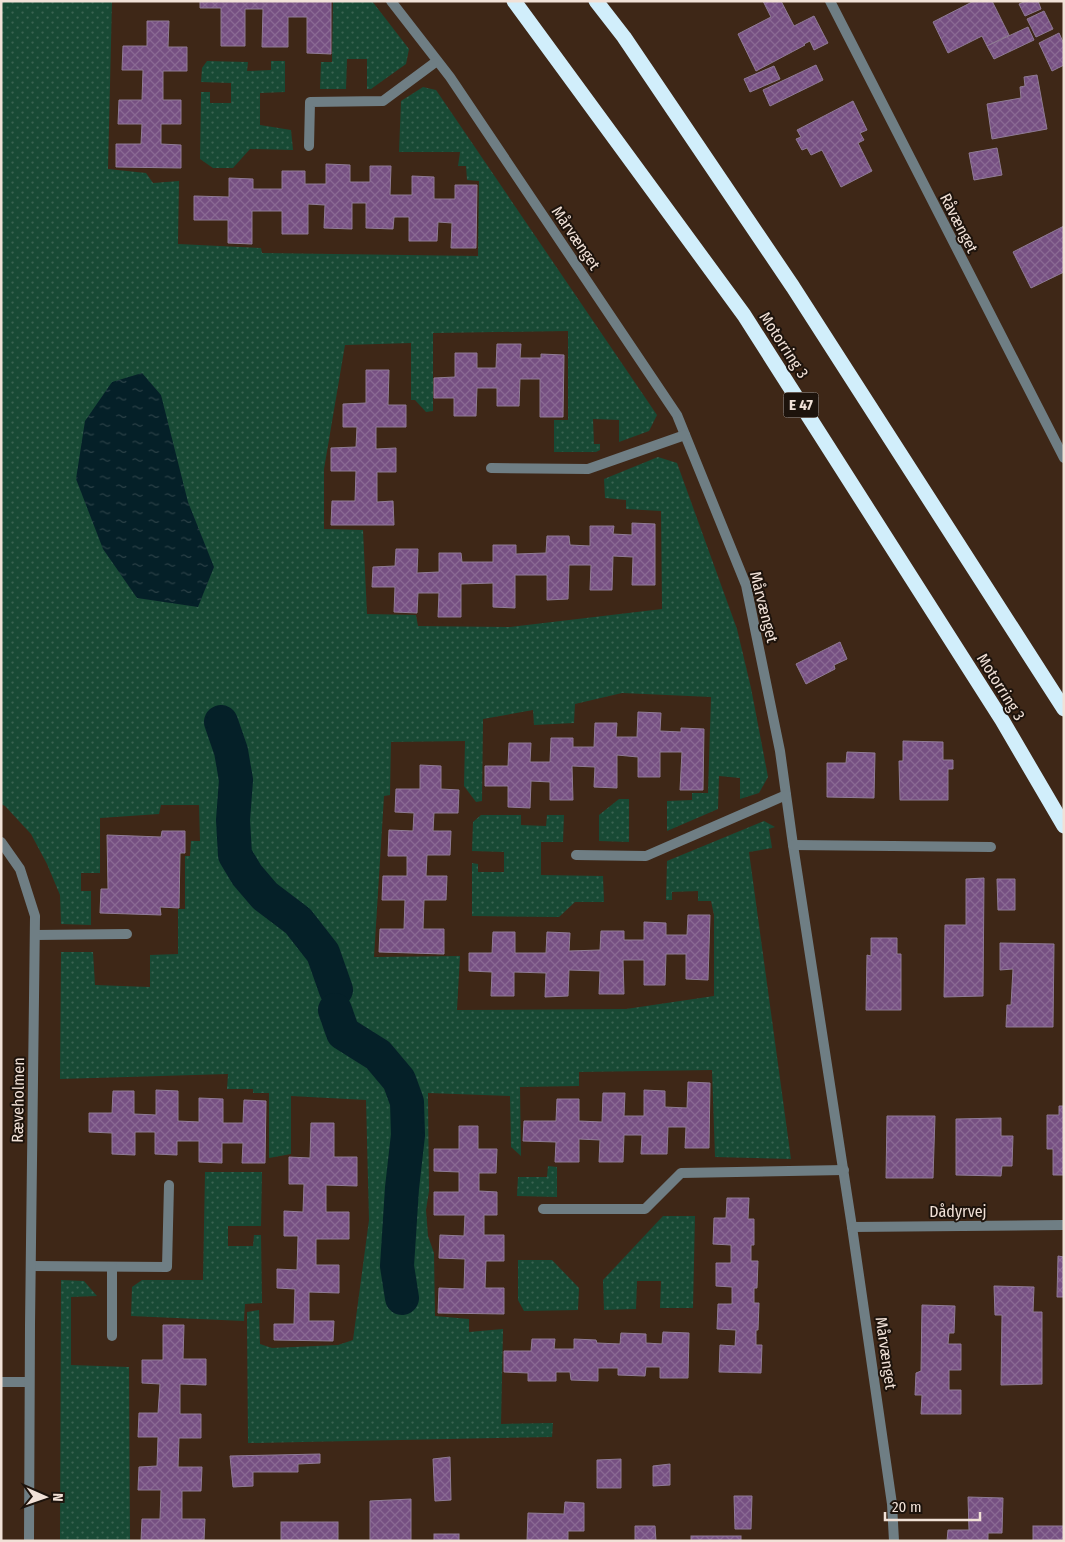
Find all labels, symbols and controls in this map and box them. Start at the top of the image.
street label: Råvænget [936,190,982,257]
street label: Mårvænget [548,202,605,274]
street label: Motorring 3 [756,308,812,382]
road number: E 47 [784,392,818,418]
street label: Mårvænget [746,569,782,645]
street label: Motorring 3 [973,650,1029,724]
street label: Ræveholmen [8,1057,28,1143]
street label: Dådyrvej [929,1202,987,1221]
street label: Mårvænget [872,1316,901,1391]
north arrow [20,1472,70,1522]
scale bar [885,1490,980,1522]
text: N [49,1493,66,1502]
text: 20 m [892,1498,922,1516]

